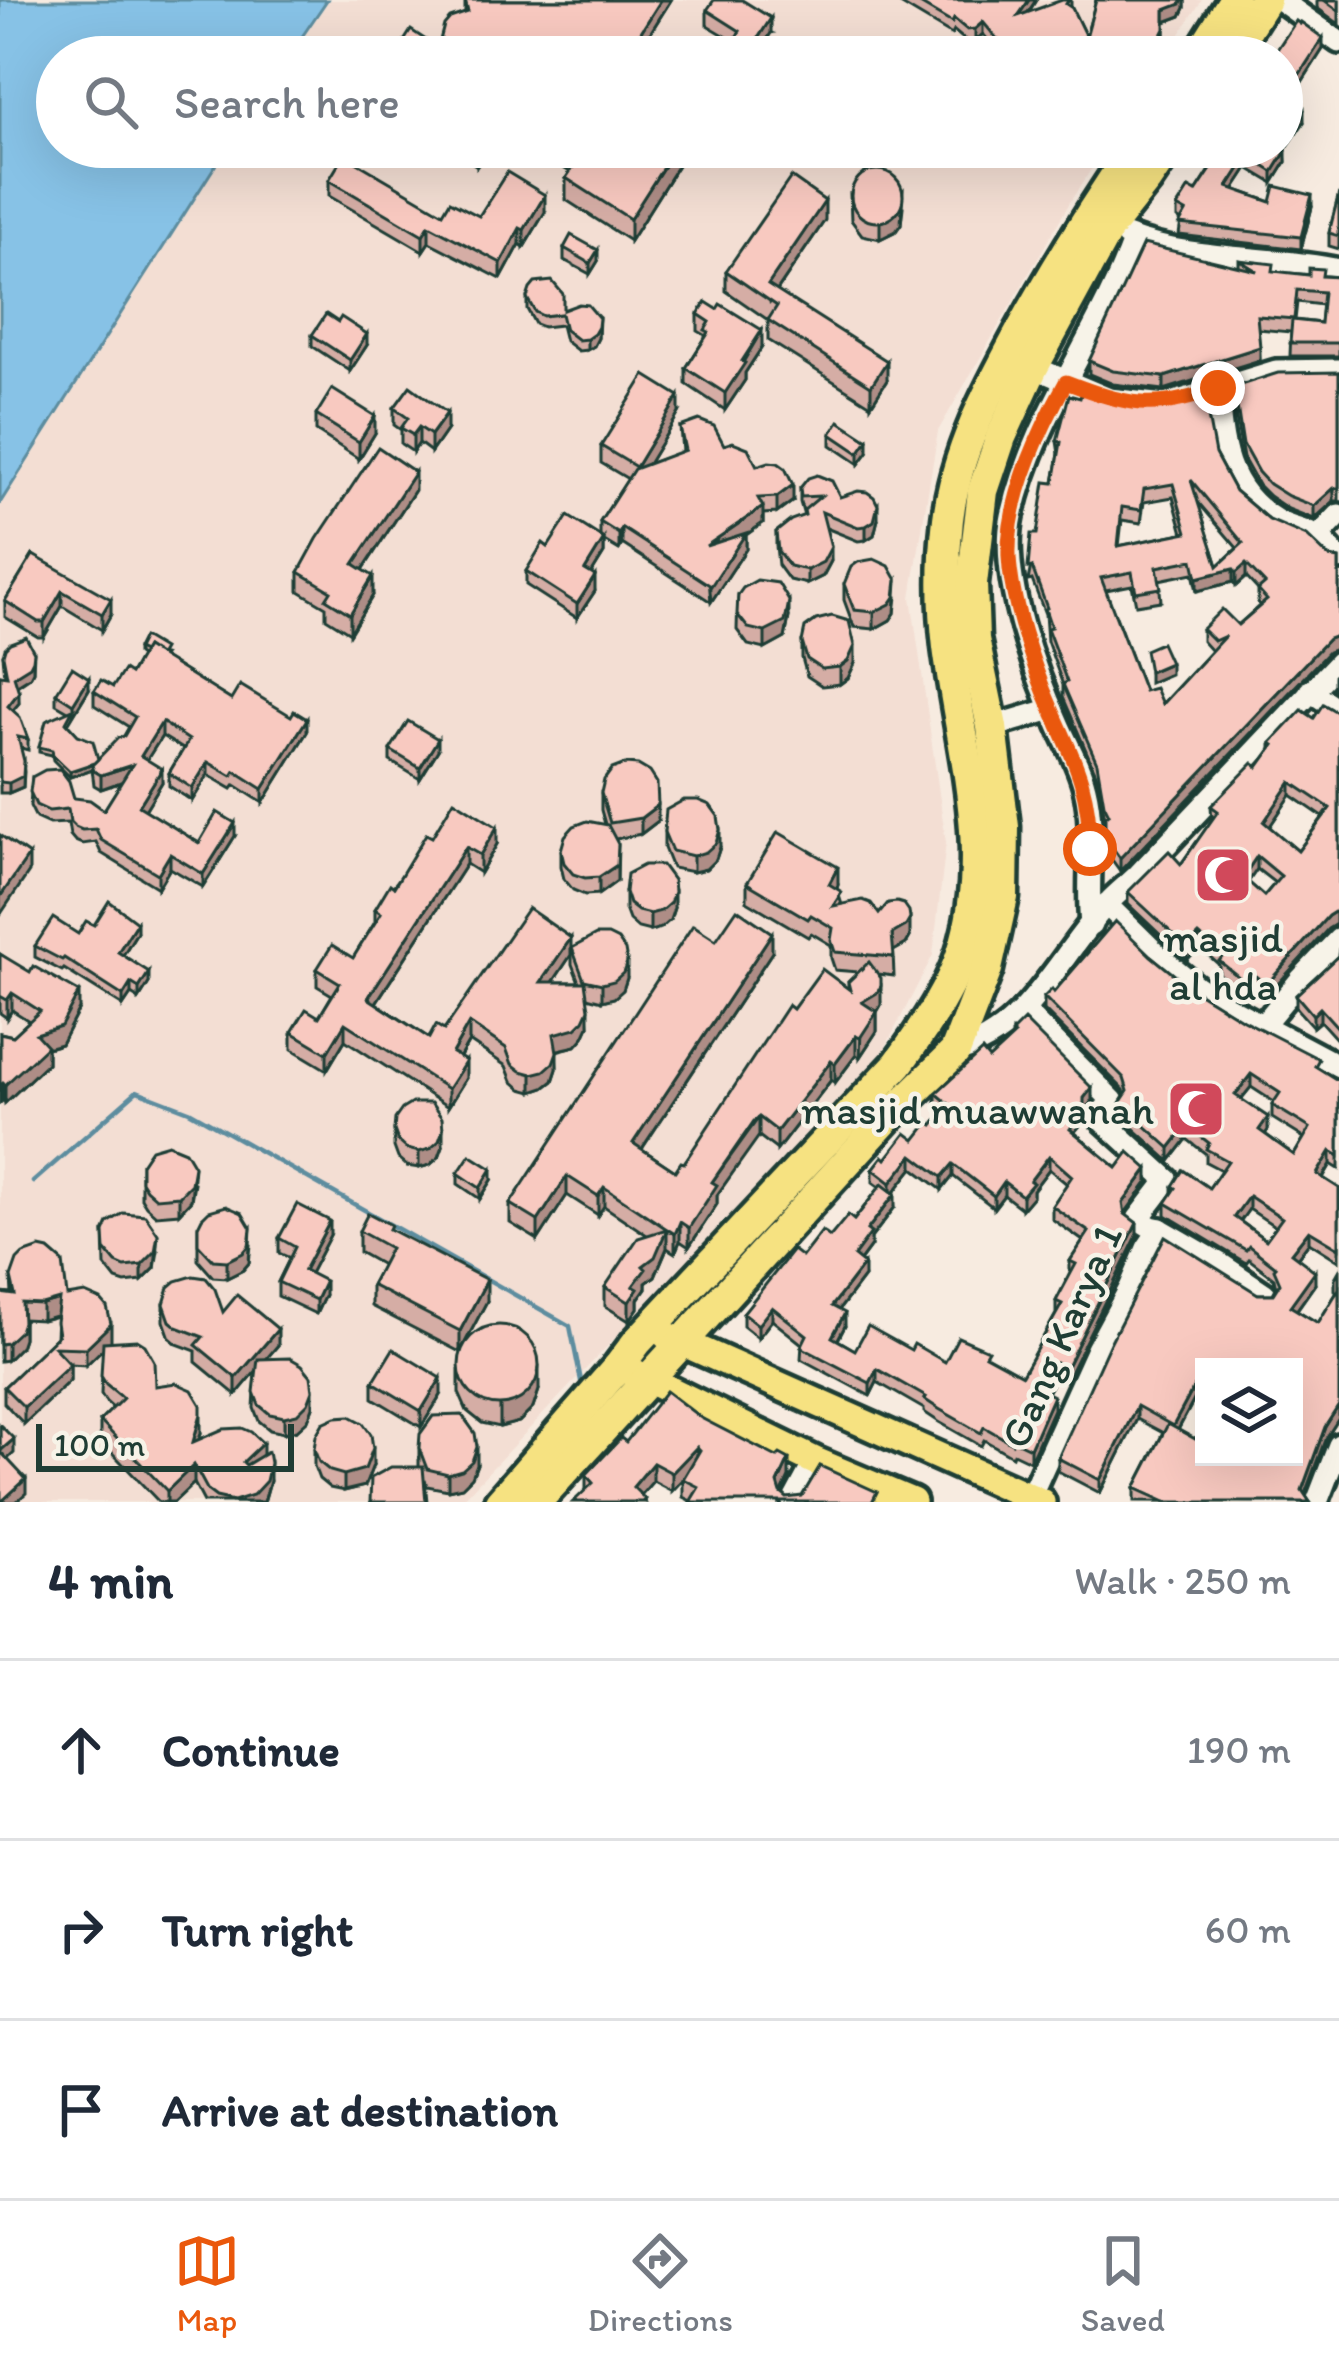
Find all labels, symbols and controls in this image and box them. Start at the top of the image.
search box [36,36,1303,168]
icon: search [78,69,144,135]
text: Search here [174,75,400,129]
route end [1191,361,1245,415]
route start [1063,822,1117,876]
mosque icon: masjid al hda [1192,844,1254,906]
place label: masjid al hda [1163,912,1283,1011]
mosque icon: masjid muawwanah [1165,1078,1227,1140]
place label: masjid muawwanah [801,1084,1154,1135]
street label: Gang Karya 1 [989,1216,1133,1456]
map controls [1195,1358,1303,1466]
button: layers [1195,1358,1303,1466]
scale bar [36,1418,294,1471]
text: 100 m [54,1425,145,1464]
text: 4 min [48,1550,173,1611]
text: Walk · 250 m [1074,1557,1291,1604]
icon: ahead [48,1717,114,1783]
text: Continue [162,1723,340,1777]
text: 190 m [1187,1726,1291,1773]
icon: right [48,1897,114,1963]
text: Turn right [162,1903,353,1957]
text: 60 m [1205,1906,1291,1953]
icon: arrive [48,2077,114,2143]
text: Arrive at destination [162,2083,558,2137]
tab: Map [174,2228,240,2339]
tab: Directions [588,2228,733,2339]
tab: Saved [1081,2228,1165,2339]

